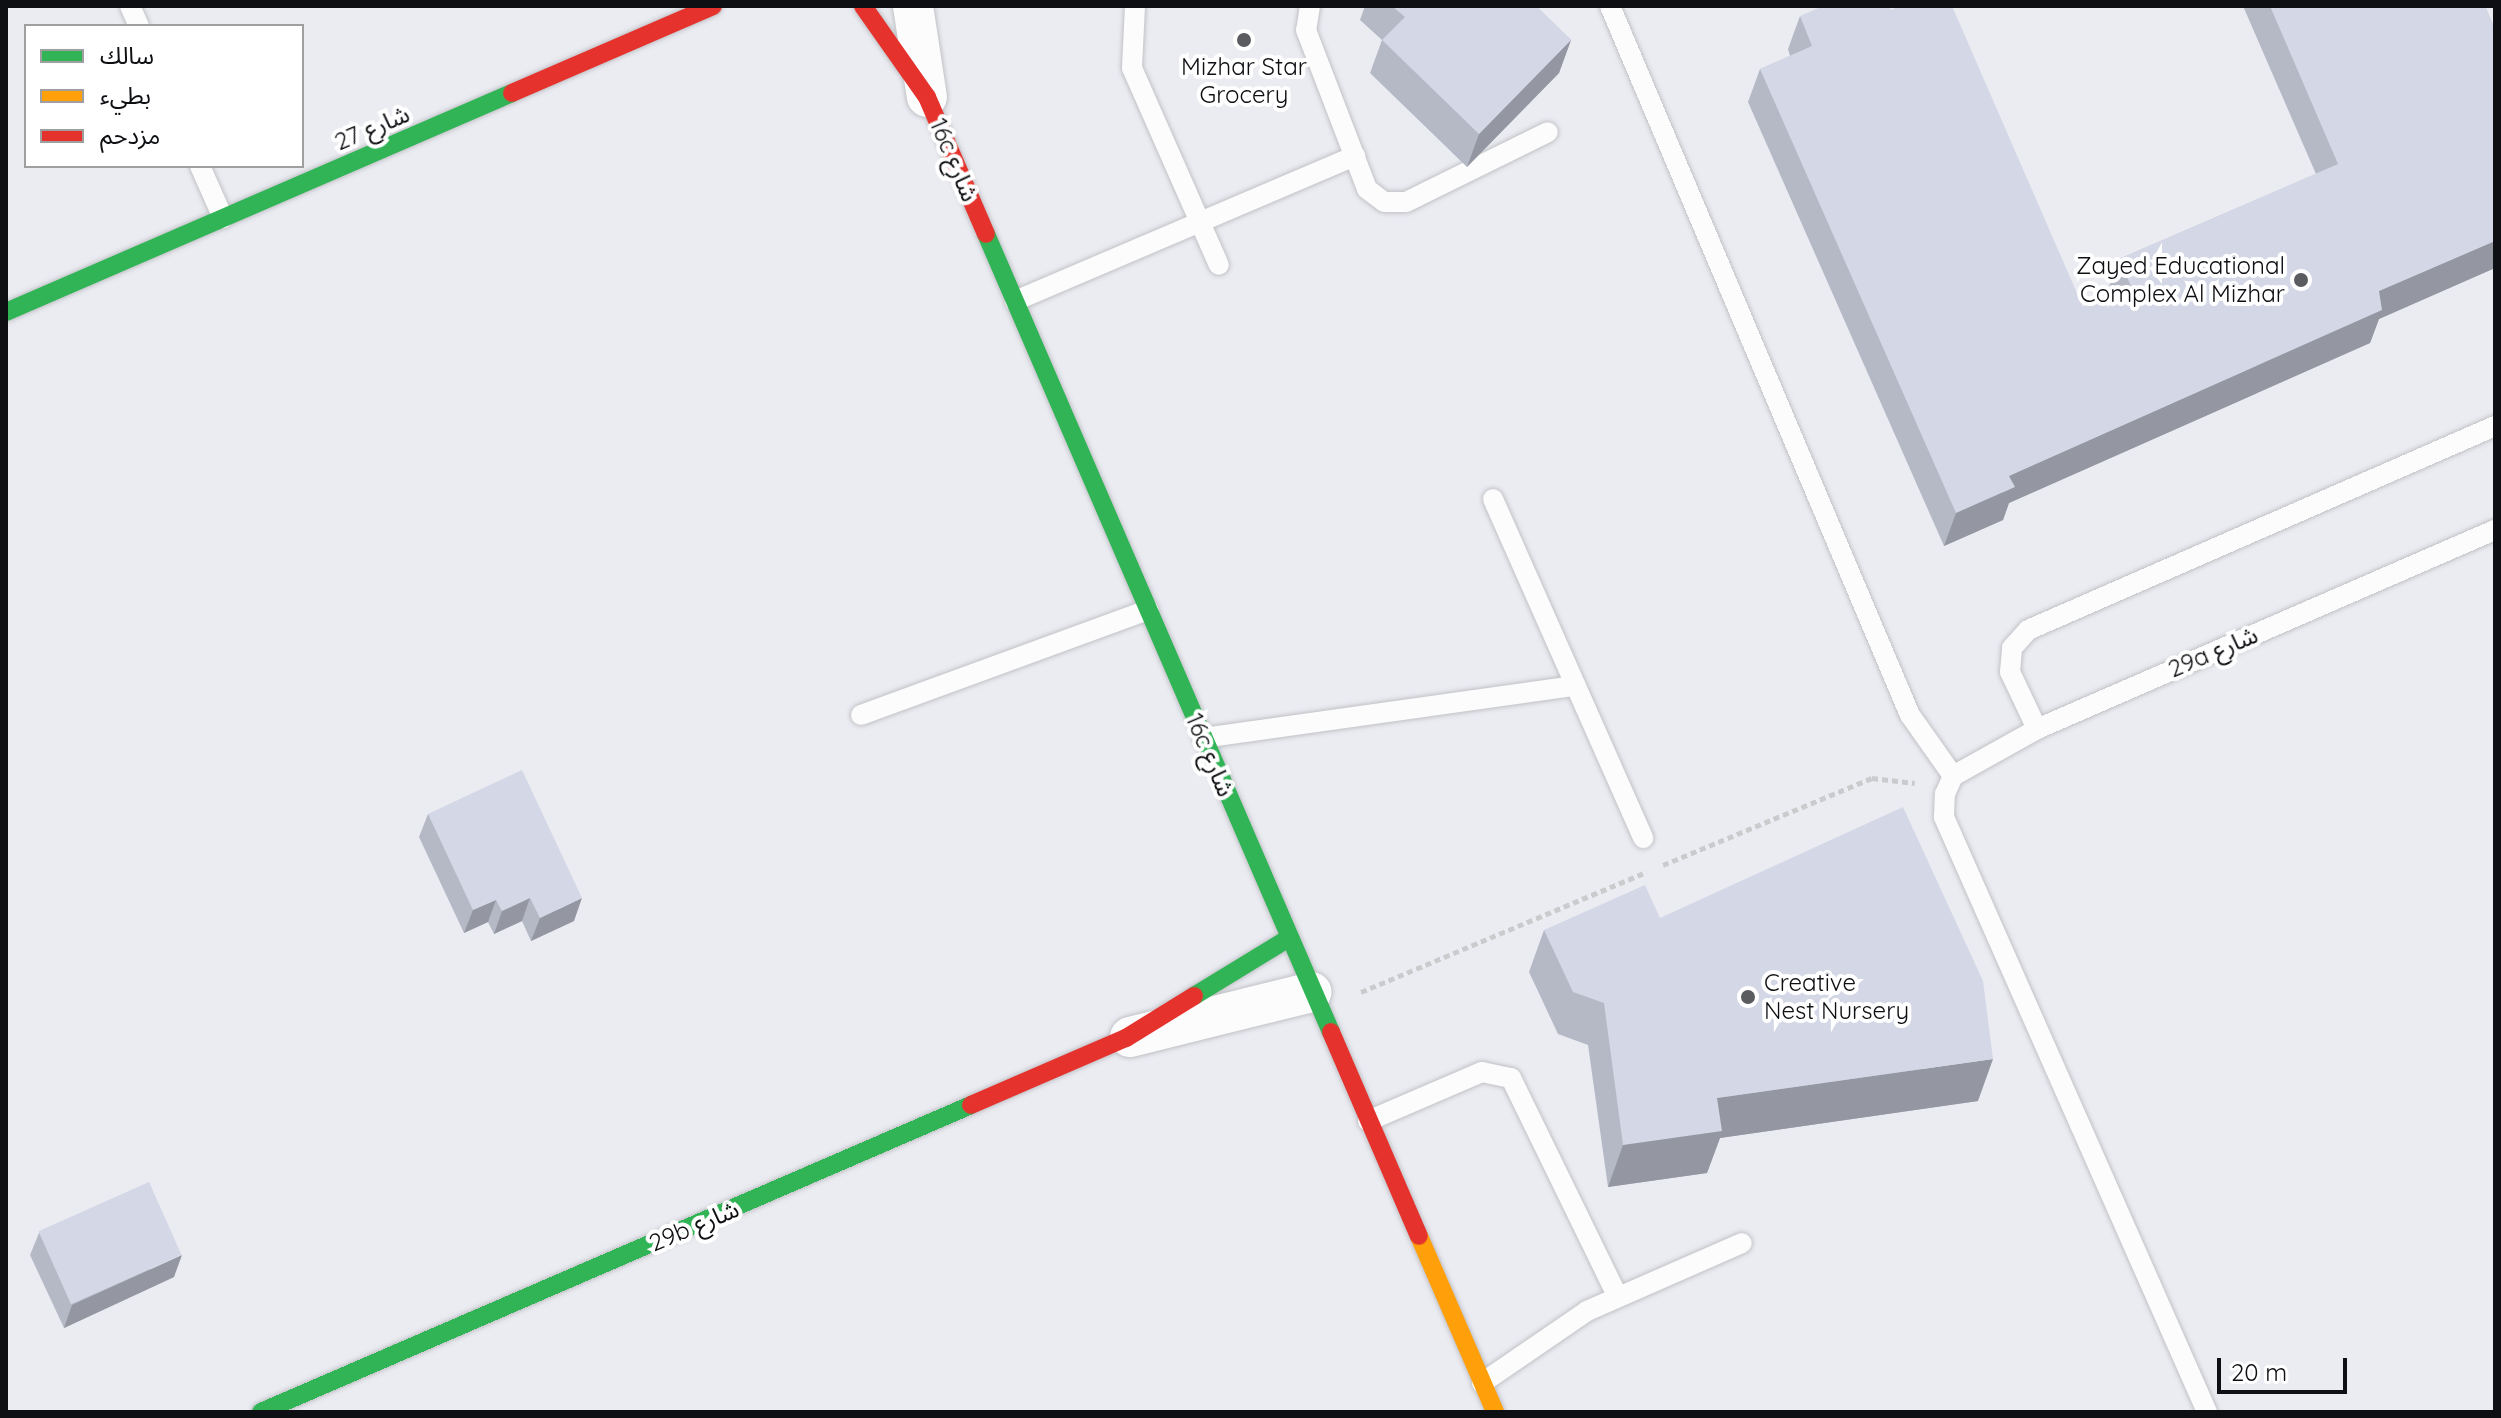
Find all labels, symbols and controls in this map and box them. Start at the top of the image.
legend [24,24,304,168]
marker: Mizhar Star Grocery [1235,31,1253,49]
text: سالك [100,40,154,70]
place label: Mizhar Star Grocery [1181,53,1307,109]
text: بطيء [100,80,151,110]
street label: شارع 27 [330,99,414,157]
street label: 16c شارع [924,114,984,206]
text: مزدحم [100,120,160,150]
place label: Zayed Educational Complex Al Mizhar [2076,252,2285,308]
marker: Zayed Educational Complex Al Mizhar [2292,271,2310,289]
street label: 29a شارع [2164,620,2262,684]
street label: 16c شارع [1180,709,1240,801]
place label: Creative Nest Nursery [1764,969,1909,1025]
marker: Creative Nest Nursery [1739,988,1757,1006]
street label: 29b شارع [645,1194,743,1258]
scale bar [2221,1342,2351,1392]
text: 20 m [2231,1357,2287,1387]

